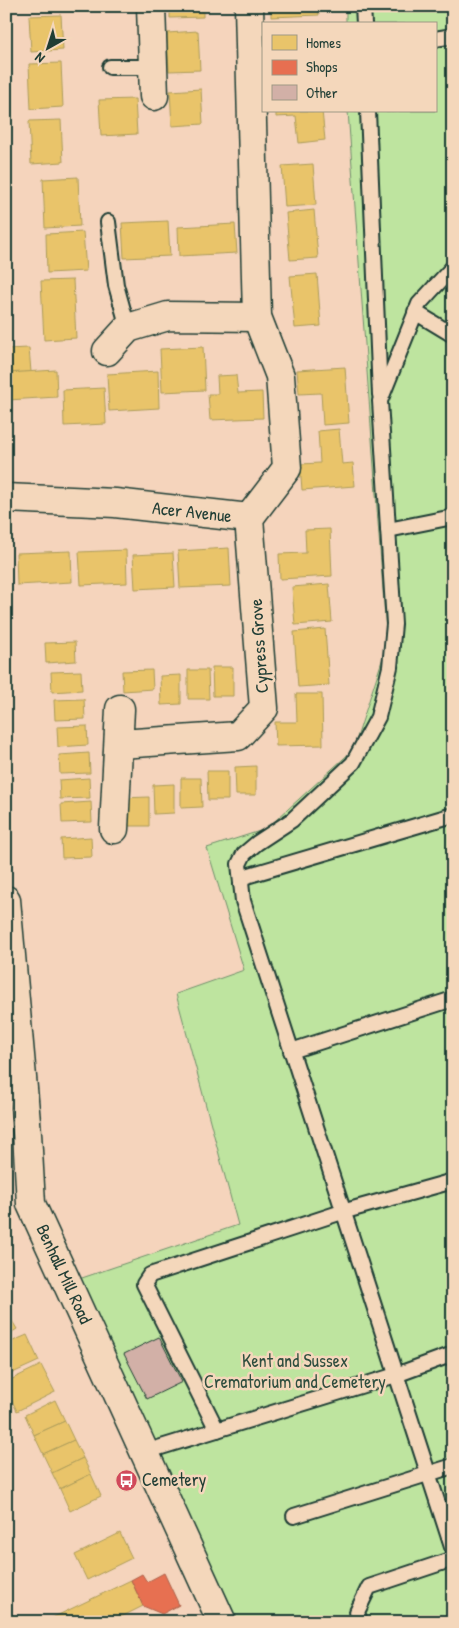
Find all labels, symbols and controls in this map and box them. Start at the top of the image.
north arrow [22,22,72,72]
legend [262,22,436,112]
text: Homes [306,32,341,53]
text: N [30,48,48,68]
text: Shops [306,56,338,77]
text: Other [306,82,338,103]
street label: Acer Avenue [151,495,233,528]
street label: Cypress Grove [243,598,274,694]
street label: Benhall Mill Road [30,1220,98,1328]
park label: Kent and Sussex Crematorium and Cemetery [204,1348,386,1394]
place label: Cemetery [142,1467,207,1492]
bus stop icon: Cemetery [114,1468,138,1492]

